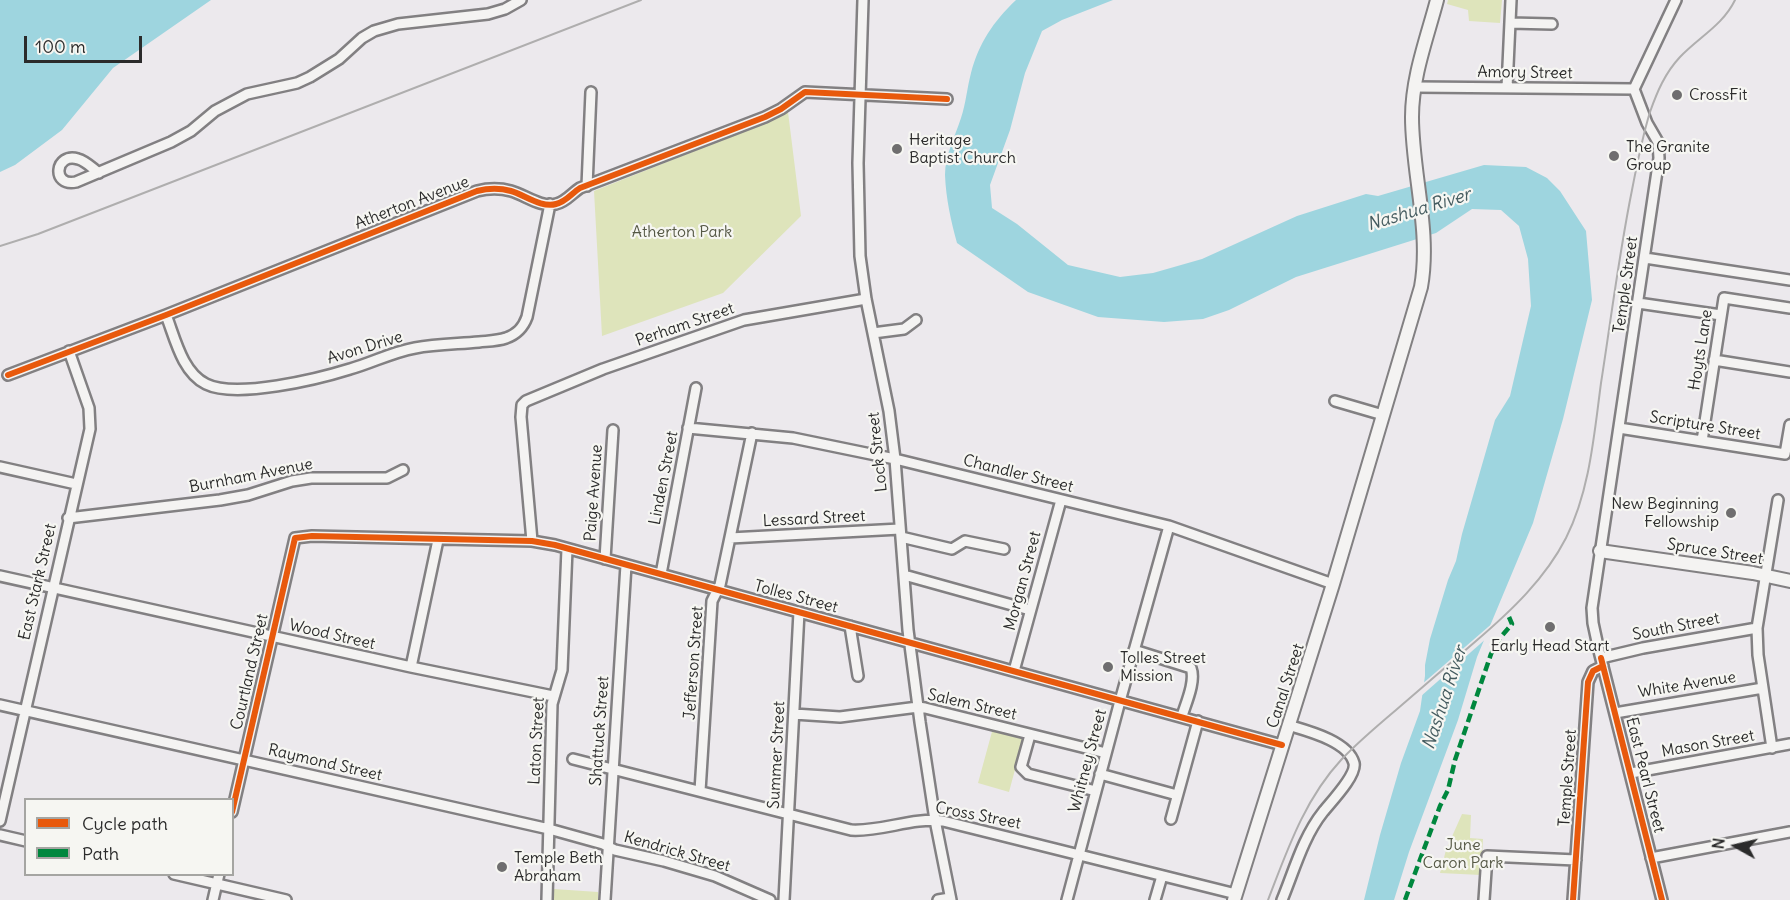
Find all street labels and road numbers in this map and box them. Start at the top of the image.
street label: Amory Street [1477,63,1573,83]
street label: Atherton Avenue [352,172,472,234]
street label: Temple Street [1610,235,1642,335]
street label: Perham Street [633,299,737,351]
street label: Hoyts Lane [1685,308,1717,392]
street label: Avon Drive [325,327,405,369]
street label: Scripture Street [1648,408,1762,444]
street label: Lock Street [864,411,892,493]
street label: Linden Street [645,429,683,527]
street label: Paige Avenue [581,444,607,542]
street label: Chandler Street [961,451,1075,497]
street label: Burnham Avenue [188,455,314,497]
street label: Lessard Street [762,507,866,531]
street label: East Stark Street [15,522,61,642]
street label: Morgan Street [1001,529,1045,633]
street label: Spruce Street [1666,535,1764,569]
street label: Tolles Street [752,577,840,617]
street label: Jefferson Street [680,605,708,721]
street label: South Street [1631,609,1721,645]
street label: Courtland Street [227,612,273,732]
street label: Wood Street [287,616,377,654]
street label: Canal Street [1263,641,1309,731]
street label: White Avenue [1637,668,1737,702]
street label: Shattuck Street [587,675,613,787]
street label: Salem Street [926,685,1018,725]
street label: Laton Street [525,697,549,785]
street label: Summer Street [765,701,789,809]
street label: Whitney Street [1065,707,1111,815]
street label: East Pearl Street [1621,715,1669,835]
street label: Mason Street [1660,726,1756,762]
street label: Temple Street [1555,729,1581,827]
street label: Raymond Street [266,741,384,785]
street label: Cross Street [934,798,1022,834]
street label: Kendrick Street [622,828,732,876]

